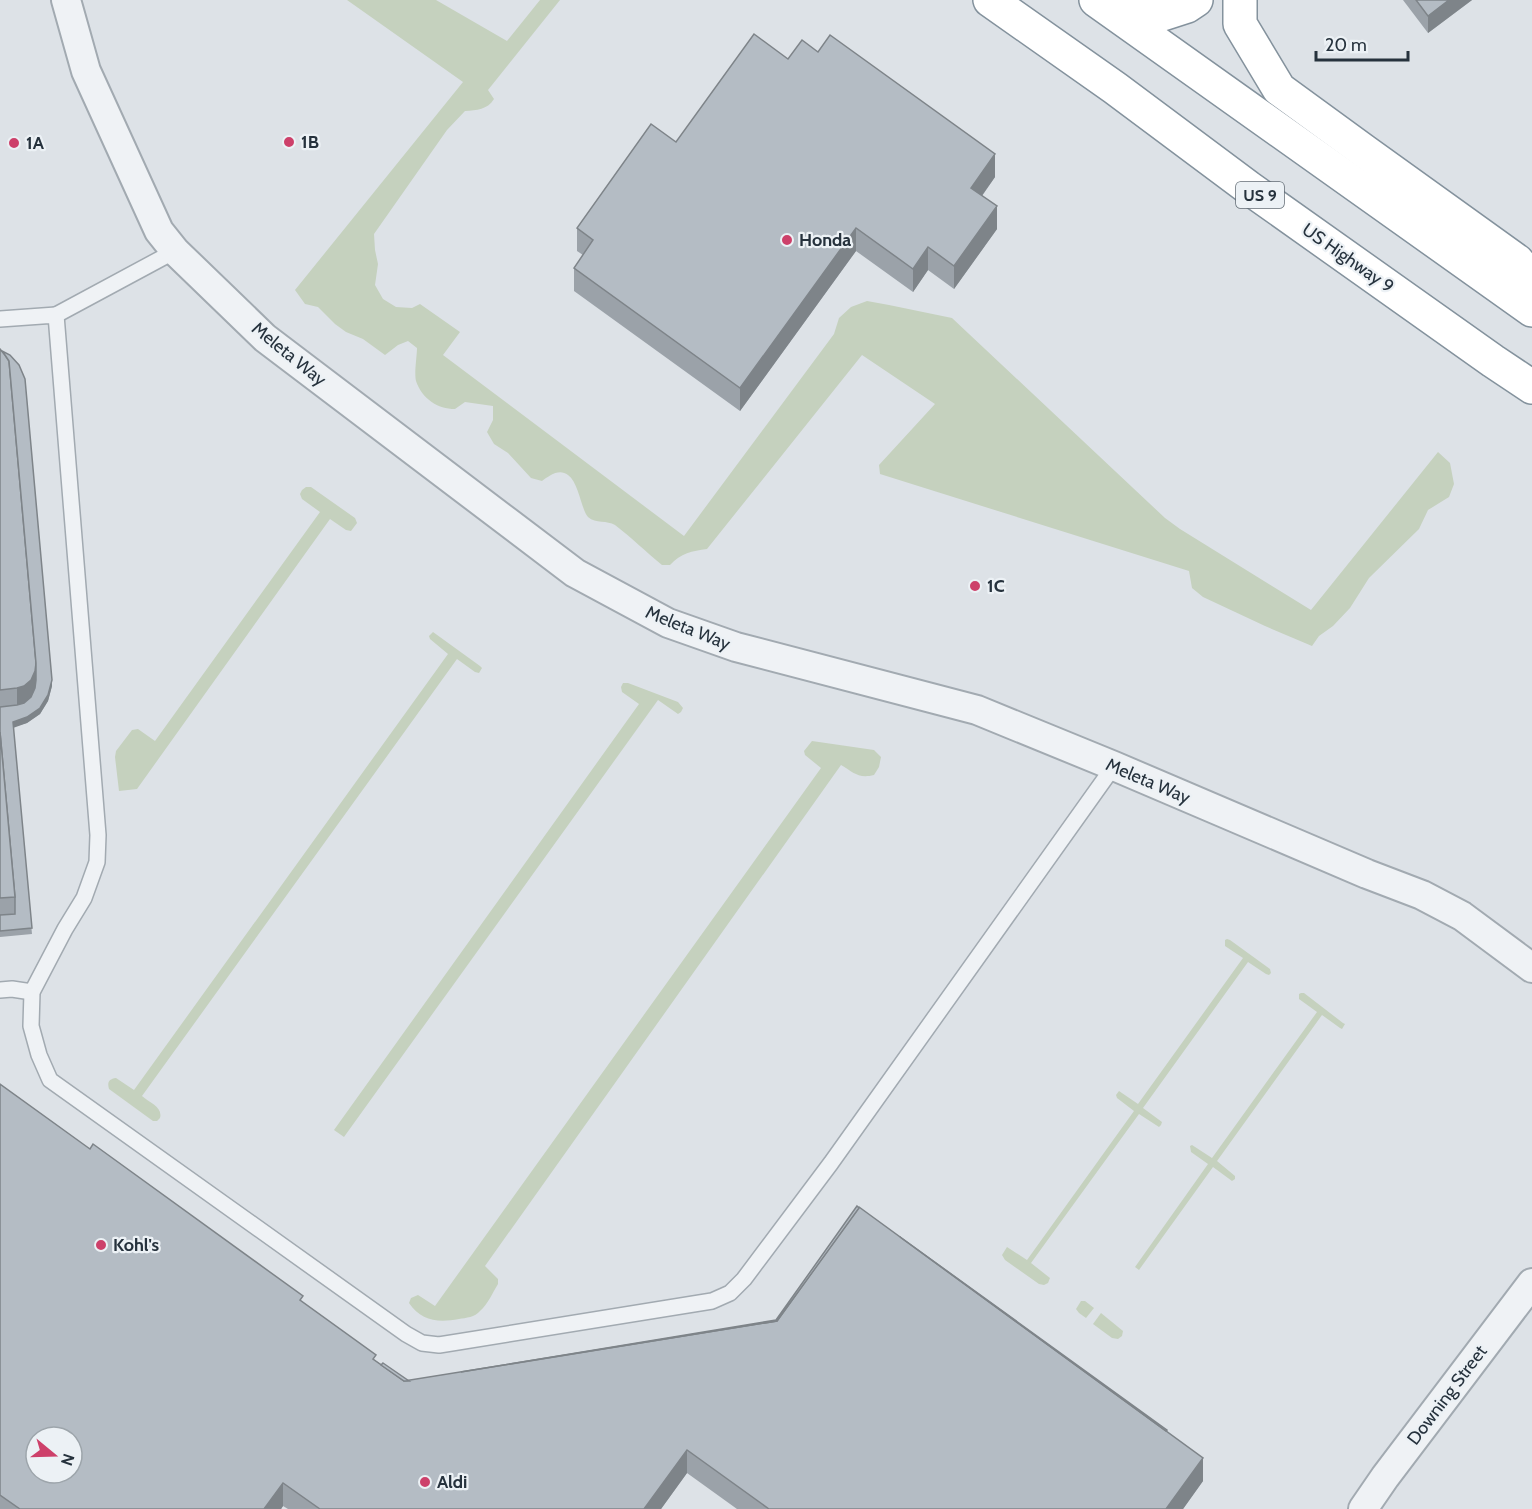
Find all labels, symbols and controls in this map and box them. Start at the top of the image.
scale bar [1316,24,1408,62]
text: 20 m [1325,34,1367,56]
place label: 1B [301,131,319,153]
place label: 1A [26,132,45,154]
marker: 1B [282,135,296,149]
marker: 1A [7,136,21,150]
road number: US 9 [1236,182,1284,208]
street label: US Highway 9 [1298,218,1398,298]
place label: Honda [799,229,851,251]
marker: Honda [780,233,794,247]
street label: Meleta Way [247,317,331,391]
place label: 1C [987,575,1005,597]
marker: 1C [968,579,982,593]
street label: Meleta Way [642,601,734,655]
street label: Meleta Way [1103,753,1193,809]
place label: Kohl's [113,1234,160,1256]
marker: Kohl's [94,1238,108,1252]
street label: Downing Street [1402,1341,1492,1449]
north arrow [24,1425,84,1485]
text: N [57,1451,79,1468]
place label: Aldi [437,1471,467,1493]
marker: Aldi [418,1475,432,1489]

